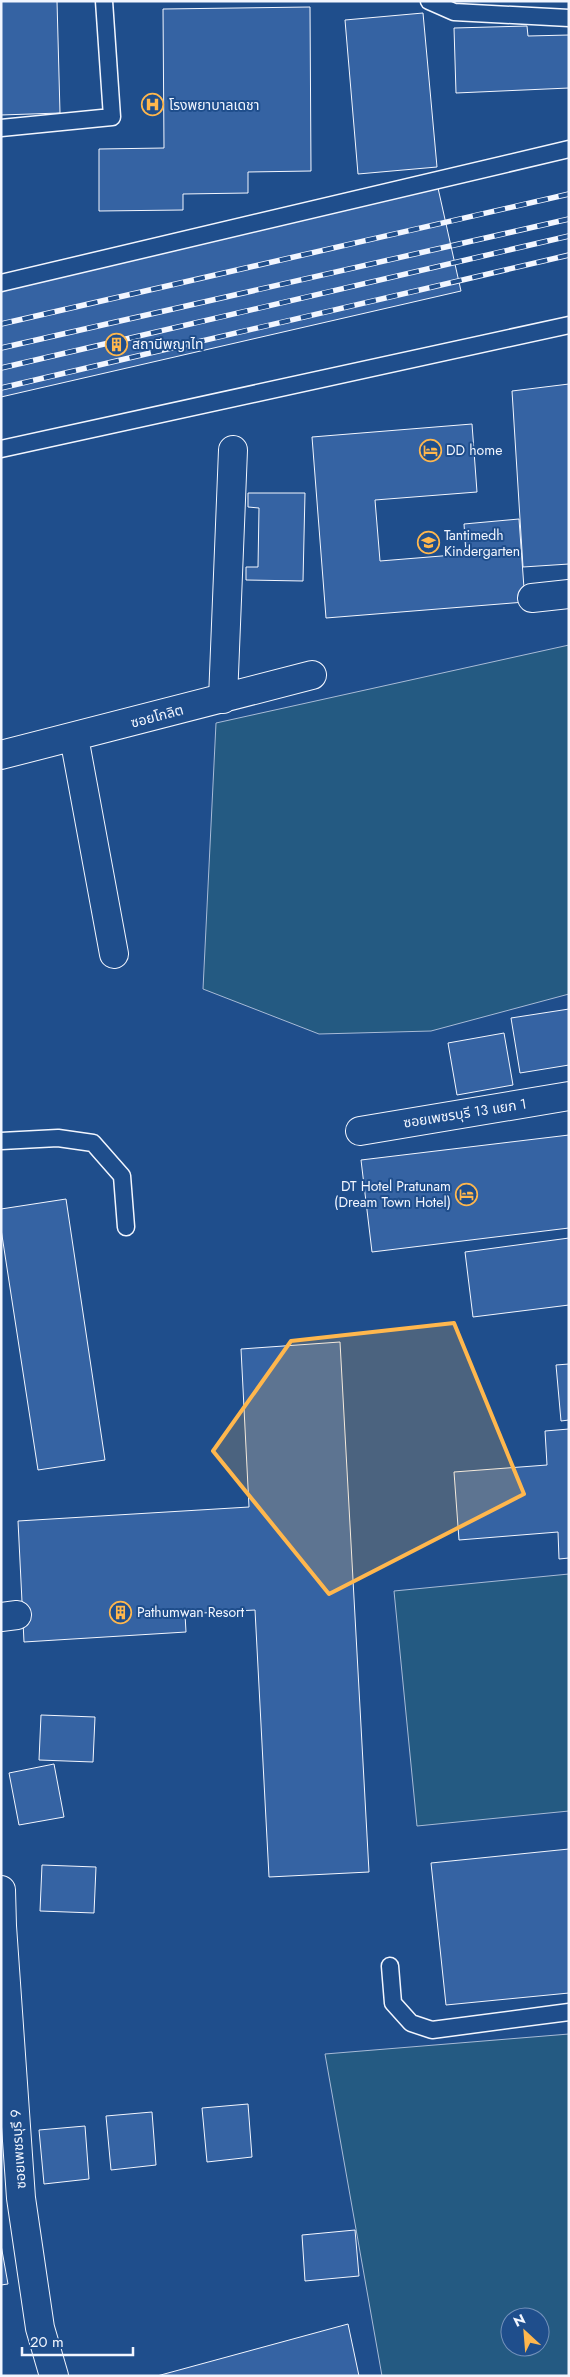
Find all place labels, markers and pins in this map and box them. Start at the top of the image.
hospital icon: โรงพยาบาลเดชา [141,93,165,117]
place label: โรงพยาบาลเดชา [169,95,259,115]
building icon: สถานีพญาไท [104,332,128,356]
place label: สถานีพญาไท [132,334,204,354]
hotel icon: DD home [418,438,442,462]
place label: DD home [446,440,502,460]
place label: Tantimedh Kindergarten [444,525,520,561]
school or university icon: Tantimedh Kindergarten [416,531,440,555]
place label: DT Hotel Pratunam (Dream Town Hotel) [334,1176,451,1212]
hotel icon: DT Hotel Pratunam (Dream Town Hotel) [455,1182,479,1206]
building icon: Pathumwan Resort [109,1600,133,1624]
place label: Pathumwan Resort [137,1602,245,1622]

